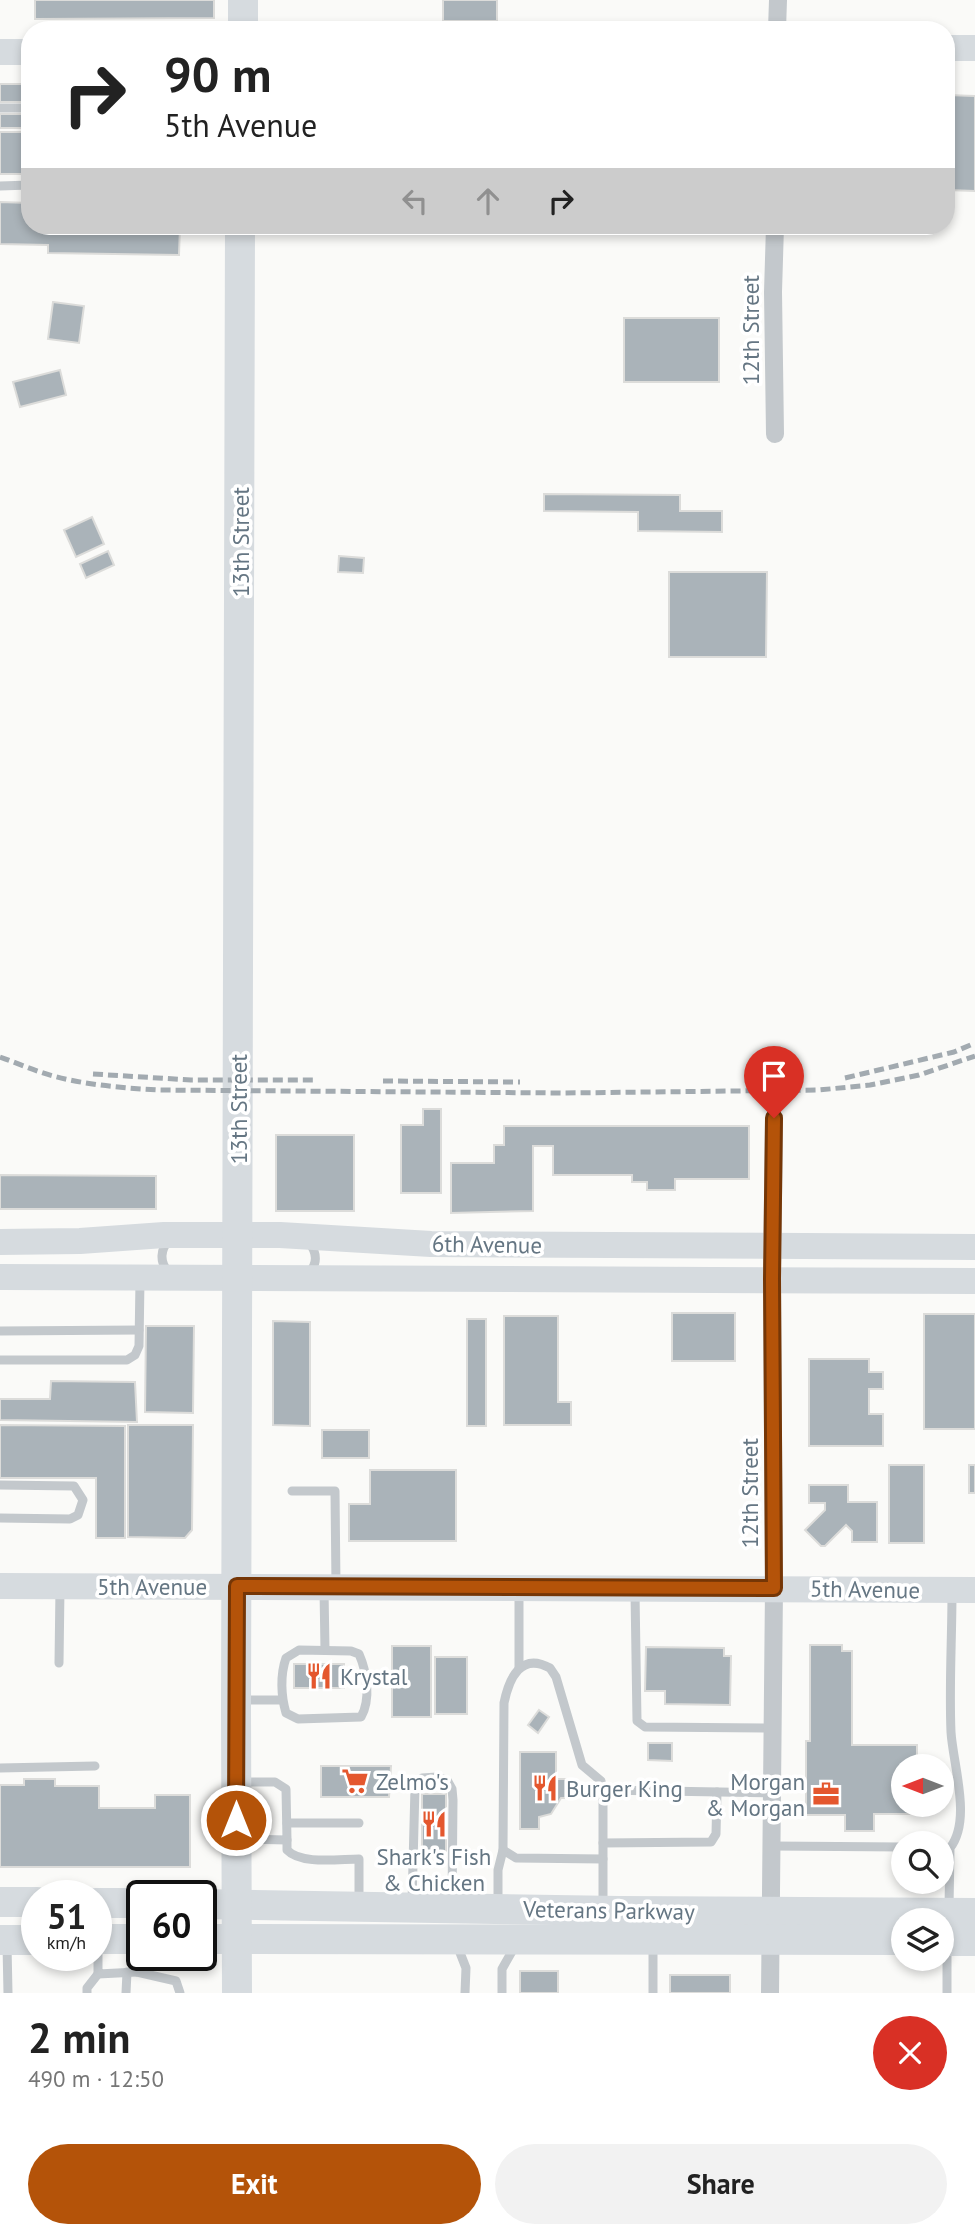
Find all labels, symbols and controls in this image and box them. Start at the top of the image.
text: 90 m [164,42,271,106]
icon: right [49,49,140,140]
text: 5th Avenue [164,104,317,146]
icon: left [396,182,434,220]
icon: ahead [469,182,507,220]
icon: right [542,182,580,220]
street label: 12th Street [736,275,765,385]
street label: 13th Street [226,487,255,597]
pin [744,1046,804,1118]
street label: 13th Street [224,1054,253,1164]
icon: arrive [755,1057,793,1095]
street label: 6th Avenue [432,1229,542,1259]
street label: 12th Street [735,1438,764,1548]
street label: 5th Avenue [97,1572,207,1601]
street label: 5th Avenue [810,1574,920,1604]
restaurant icon: Krystal [304,1661,334,1691]
place label: Krystal [340,1662,408,1691]
north arrow [891,1754,954,1816]
map controls [891,1754,954,1971]
supermarket icon: Zelmo's [340,1766,370,1796]
place label: Zelmo's [376,1767,449,1796]
place label: Morgan & Morgan [705,1767,805,1822]
restaurant icon: Burger King [530,1773,560,1803]
place label: Burger King [566,1774,683,1803]
office icon: Morgan & Morgan [811,1779,841,1809]
position arrow [199,1783,273,1857]
restaurant icon: Shark's Fish & Chicken [419,1809,449,1839]
button: search [891,1831,954,1894]
place label: Shark's Fish & Chicken [377,1842,491,1897]
speed limit sign: 60 [126,1880,217,1971]
text: 51 [47,1893,86,1939]
street label: Veterans Parkway [522,1894,695,1926]
button: layers [891,1908,954,1971]
text: km/h [47,1931,86,1954]
text: 2 min [28,2010,130,2065]
button: close [873,2016,947,2090]
text: 490 m · 12:50 [28,2064,164,2093]
button: Exit [28,2144,481,2224]
button: Share [495,2144,947,2224]

